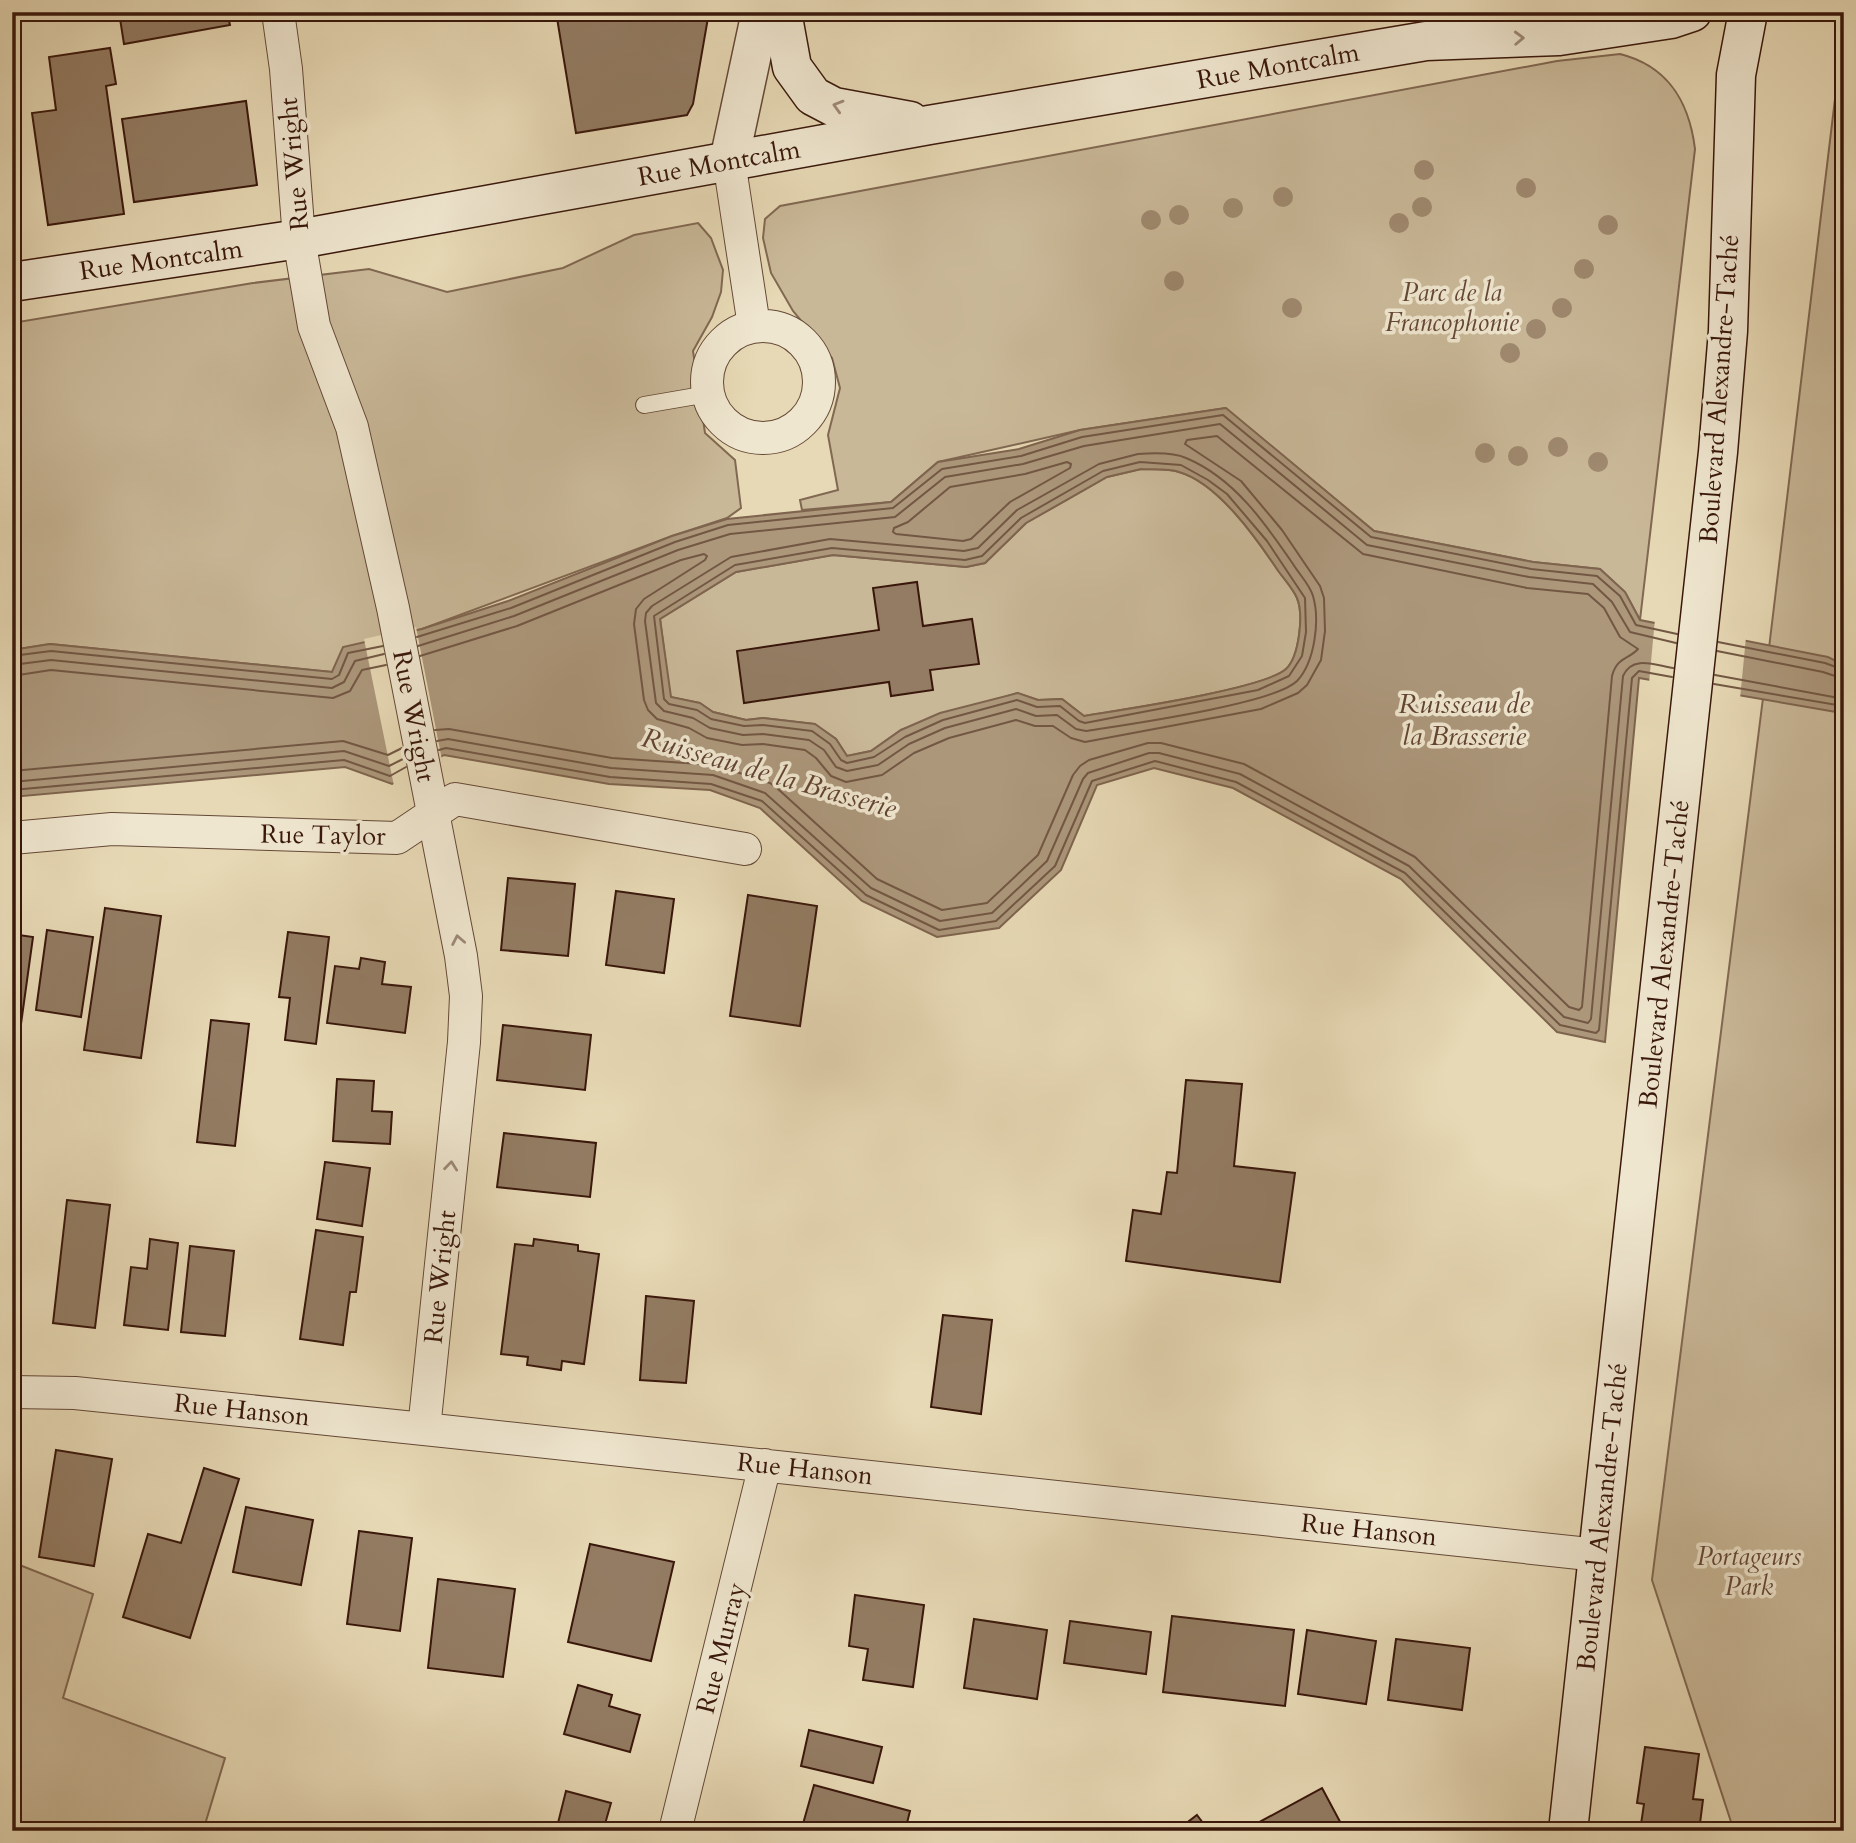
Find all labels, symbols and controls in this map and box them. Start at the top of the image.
one-way arrow [1513,30,1524,45]
street label: Rue Montcalm [1194,34,1362,98]
street label: Rue Wright [271,96,317,232]
one-way arrow [833,100,845,115]
street label: Rue Montcalm [635,131,803,195]
street label: Rue Montcalm [77,231,245,289]
street label: Boulevard Alexandre-Taché [1691,233,1747,545]
park label: Parc de la Francophonie [1385,275,1520,340]
street label: Rue Wright [384,647,444,785]
water label: Ruisseau de la Brasserie [1398,685,1530,755]
water label: Ruisseau de la Brasserie [637,718,901,828]
street label: Boulevard Alexandre-Taché [1630,798,1698,1110]
street label: Rue Taylor [260,816,386,854]
one-way arrow [451,934,466,946]
one-way arrow [444,1160,459,1172]
street label: Rue Wright [416,1209,464,1345]
street label: Boulevard Alexandre-Taché [1568,1361,1636,1673]
street label: Rue Hanson [172,1385,312,1435]
street label: Rue Hanson [735,1444,875,1494]
street label: Rue Hanson [1299,1505,1439,1555]
park label: Portageurs Park [1697,1539,1801,1604]
street label: Rue Murray [688,1579,754,1717]

